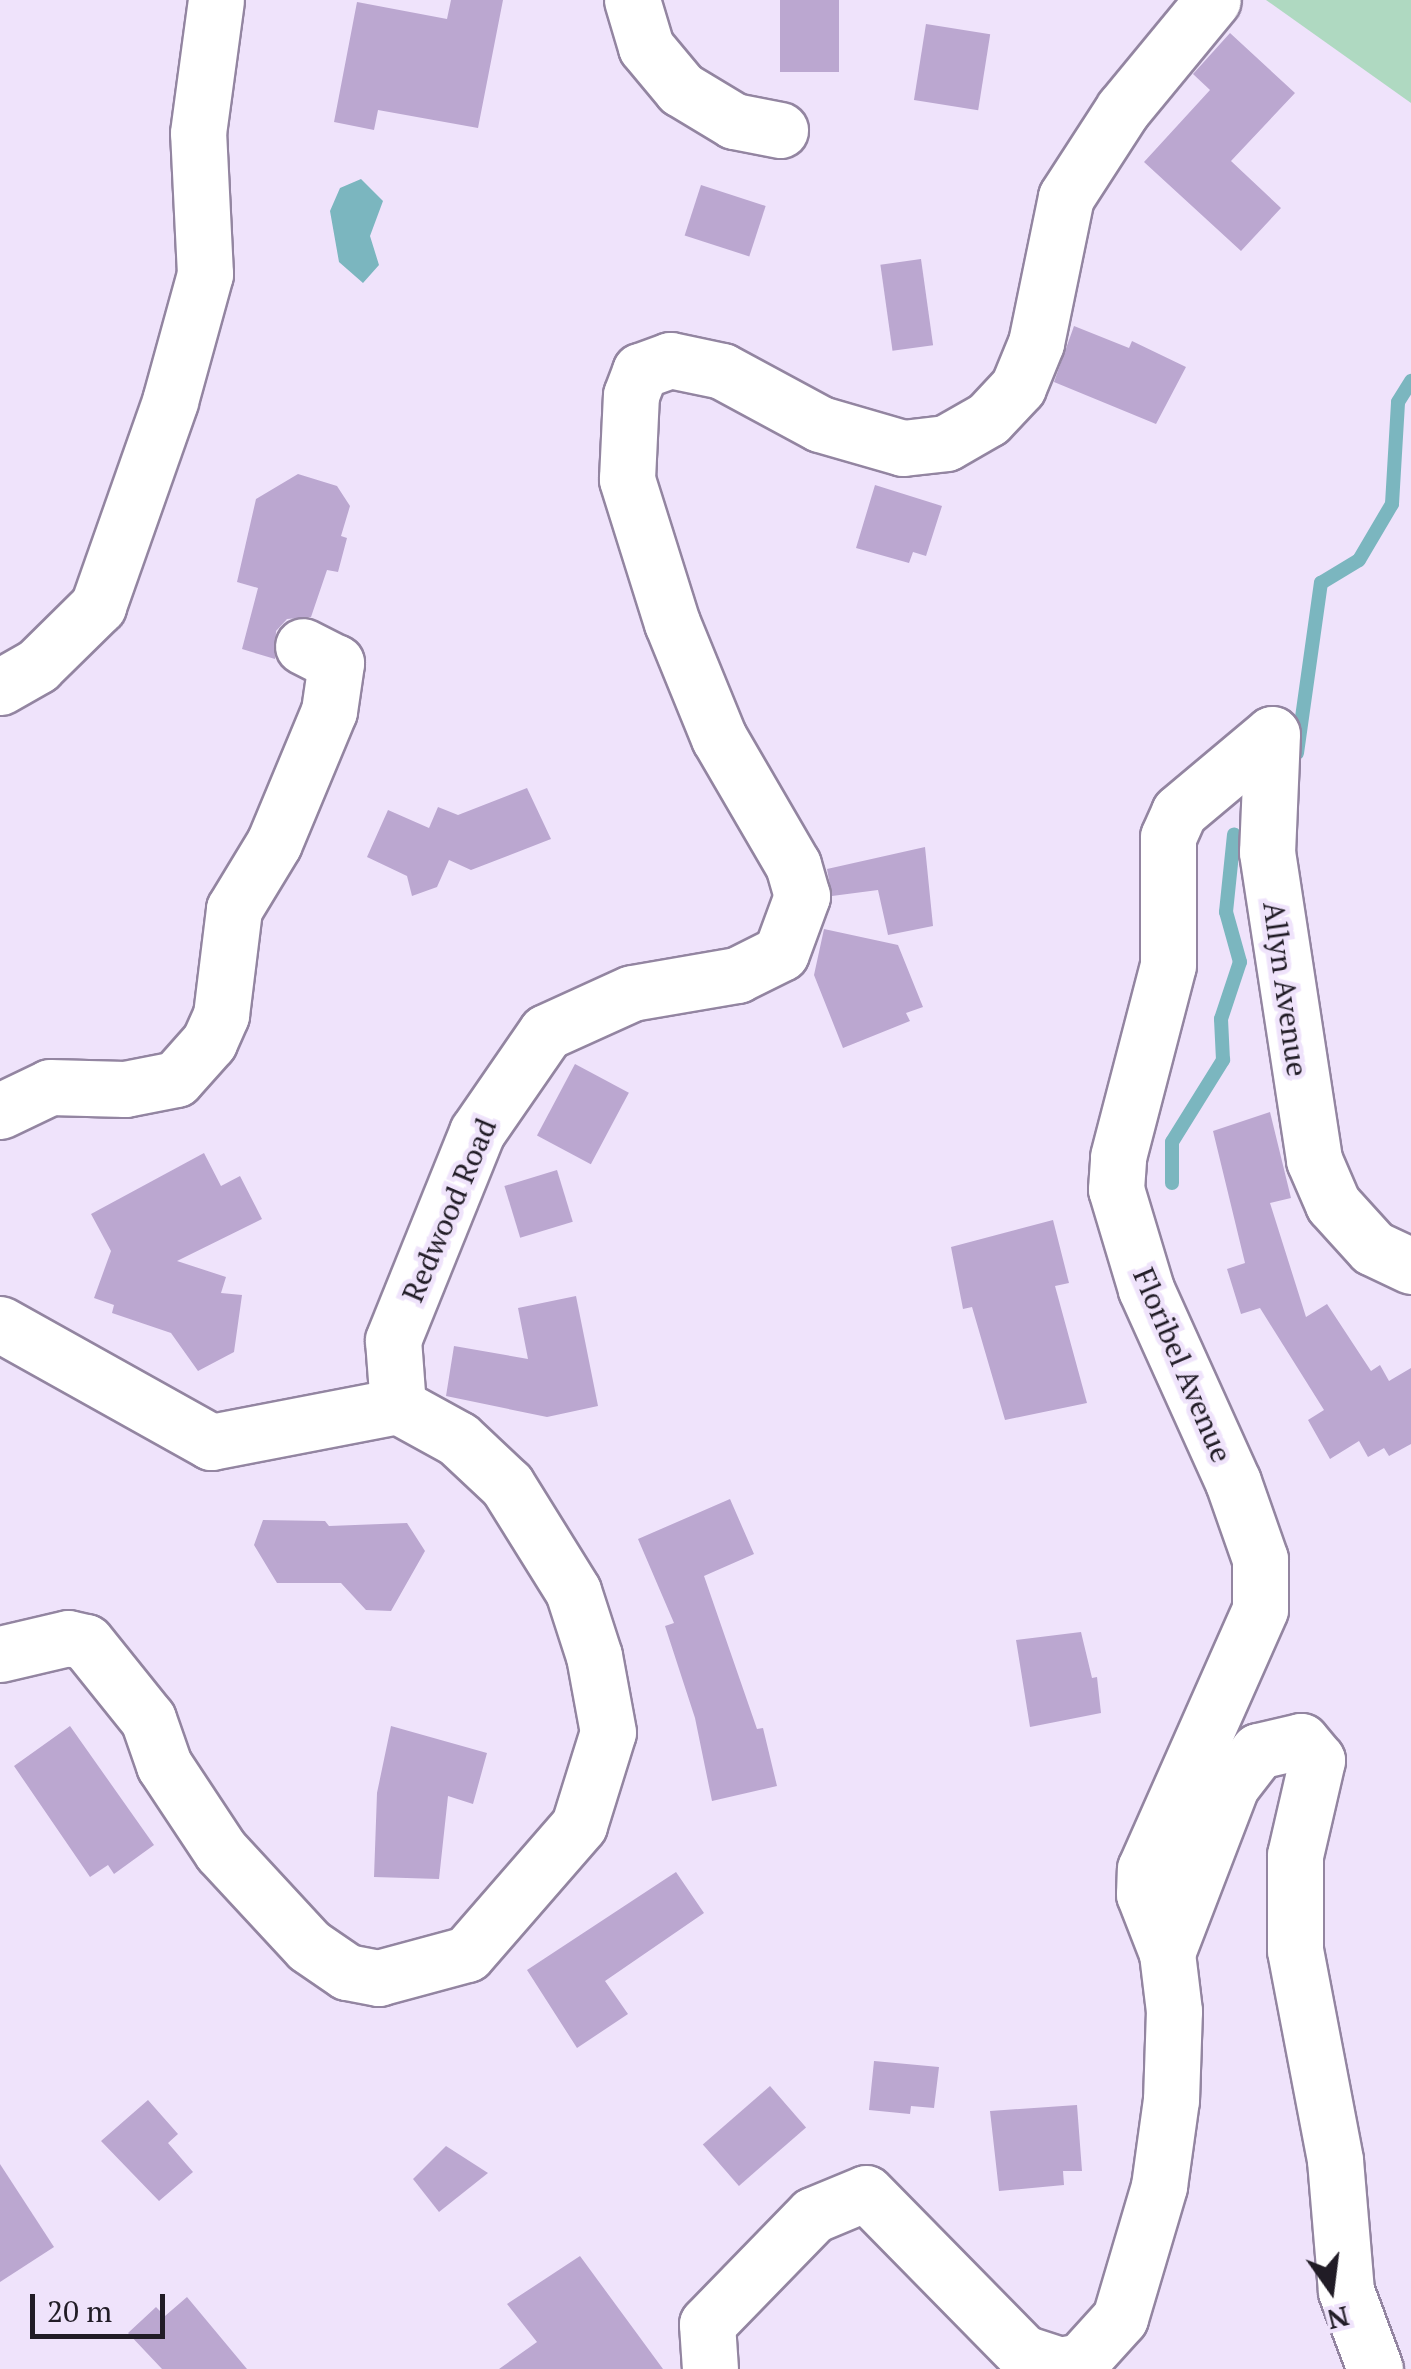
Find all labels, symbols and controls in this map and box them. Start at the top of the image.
street label: Allyn Avenue [1256,899,1316,1079]
street label: Redwood Road [394,1113,504,1307]
street label: Floribel Avenue [1126,1262,1240,1468]
north arrow [1281,2239,1381,2339]
scale bar [35,2274,170,2336]
text: 20 m [47,2291,112,2331]
text: N [1324,2298,1353,2339]

